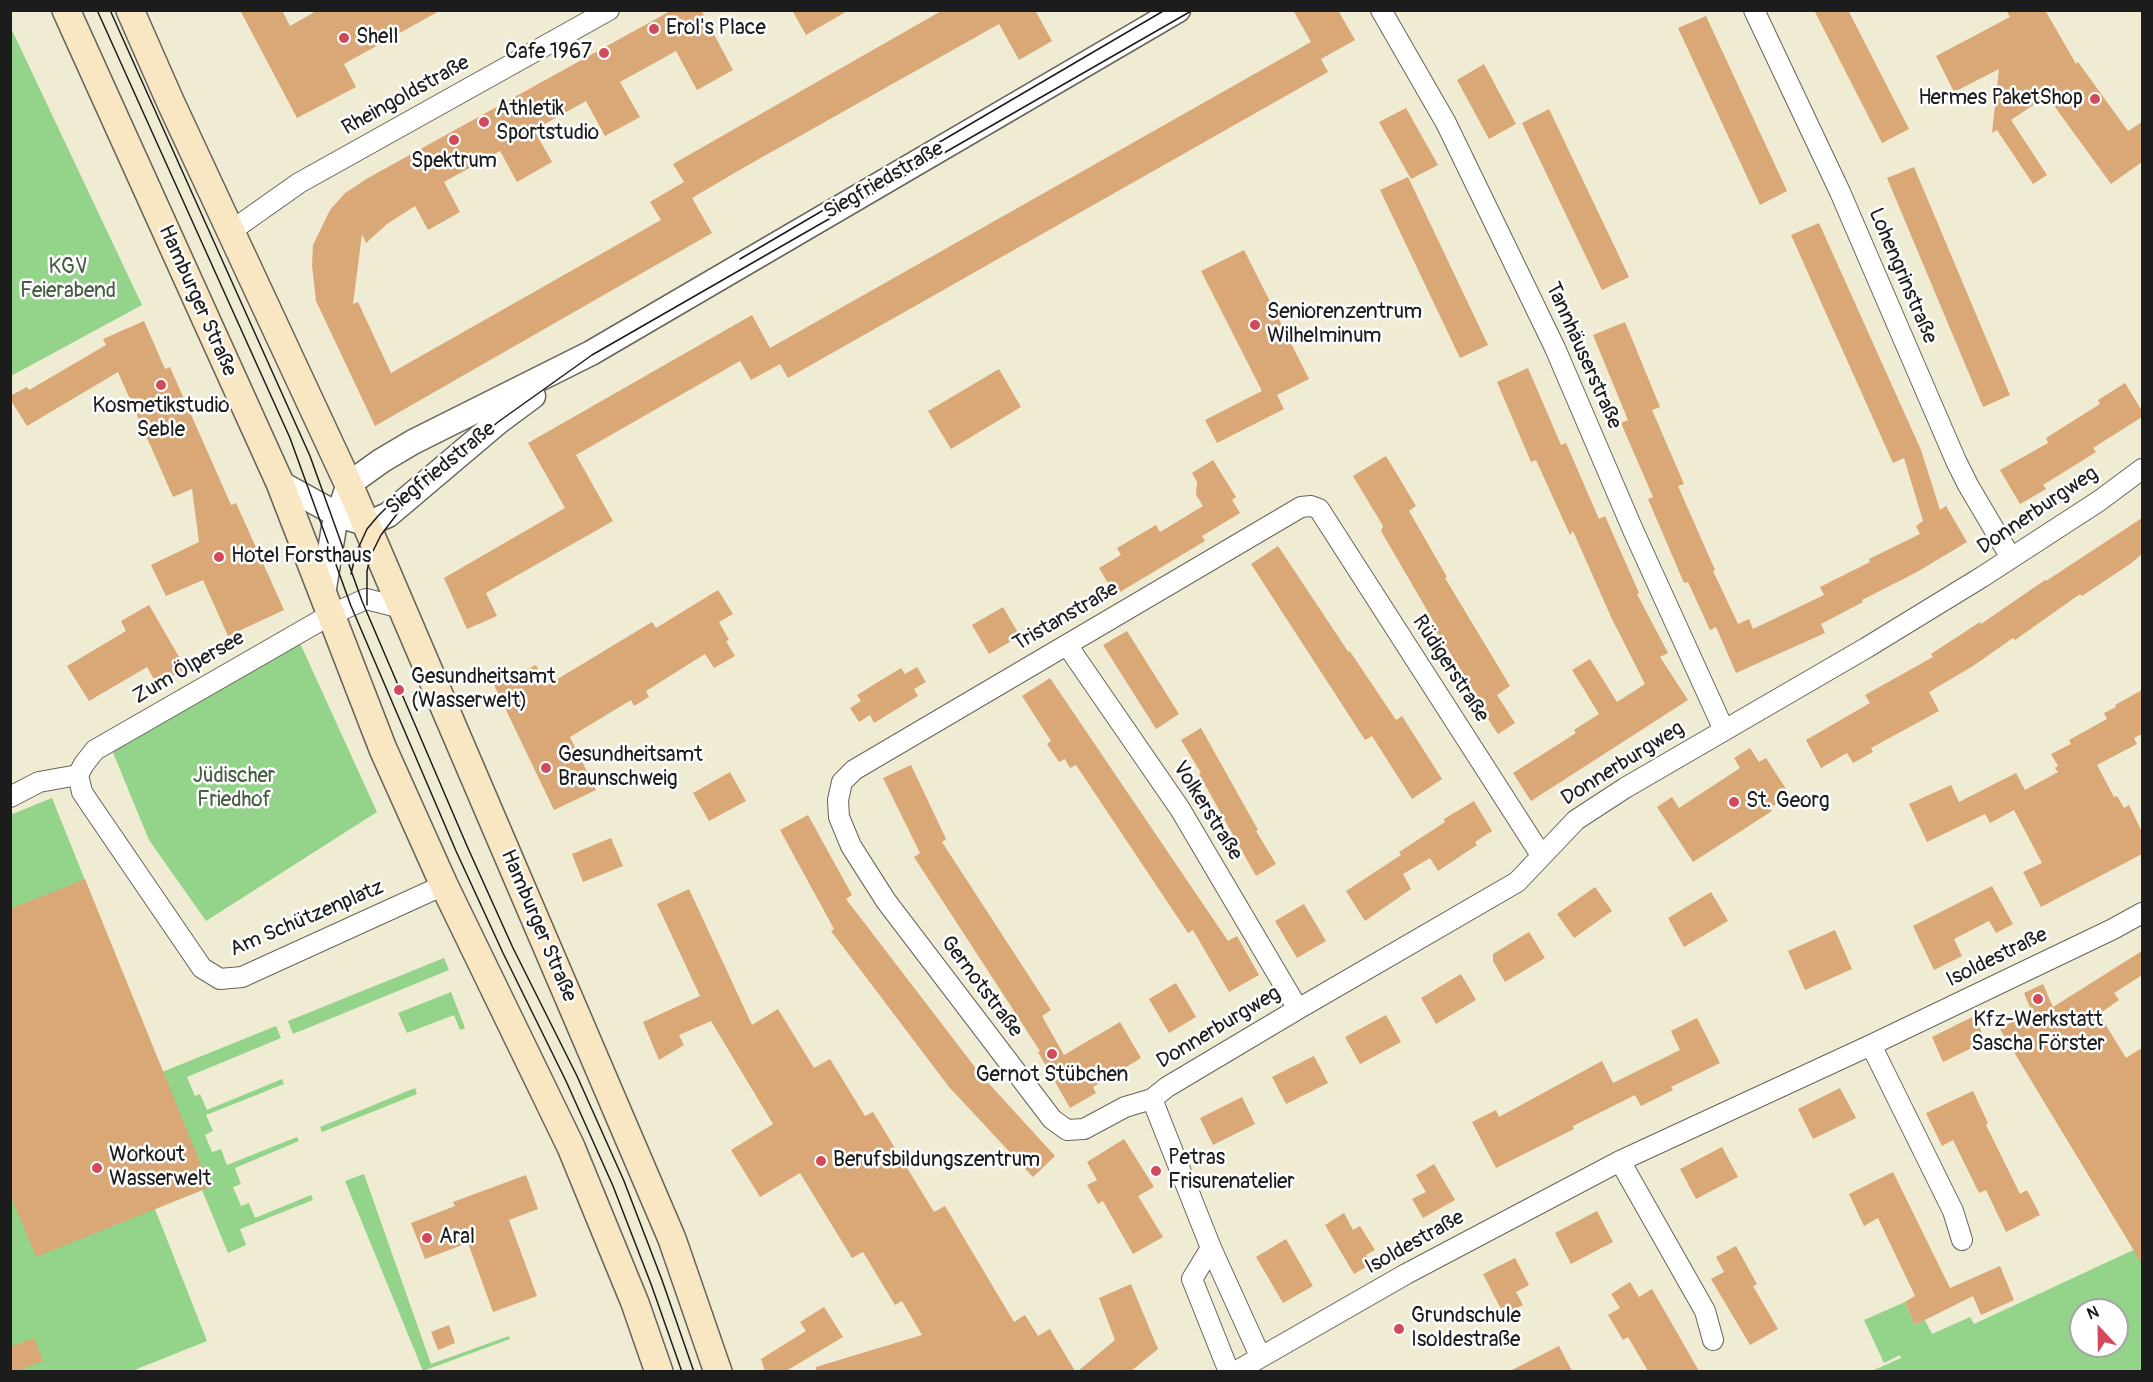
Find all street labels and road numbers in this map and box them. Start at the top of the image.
street label: Rheingoldstraße [338,51,474,141]
street label: Siegfriedstraße [820,137,948,225]
street label: Lohengrinstraße [1862,204,1942,348]
street label: Hamburger Straße [152,222,242,380]
street label: Tannhäuserstraße [1539,279,1627,433]
street label: Siegfriedstraße [381,417,501,521]
street label: Donnerburgweg [1973,461,2103,561]
street label: Tristanstraße [1009,577,1123,657]
street label: Rüdigerstraße [1406,611,1494,727]
street label: Zum Ölpersee [129,626,249,710]
street label: Donnerburgweg [1557,716,1689,812]
street label: Volkerstraße [1167,757,1247,865]
street label: Hamburger Straße [495,846,581,1006]
street label: Am Schützenplatz [226,875,388,963]
street label: Isoldestraße [1942,923,2052,993]
street label: Gernotstraße [935,931,1027,1043]
street label: Donnerburgweg [1153,981,1285,1075]
street label: Isoldestraße [1361,1205,1469,1281]

